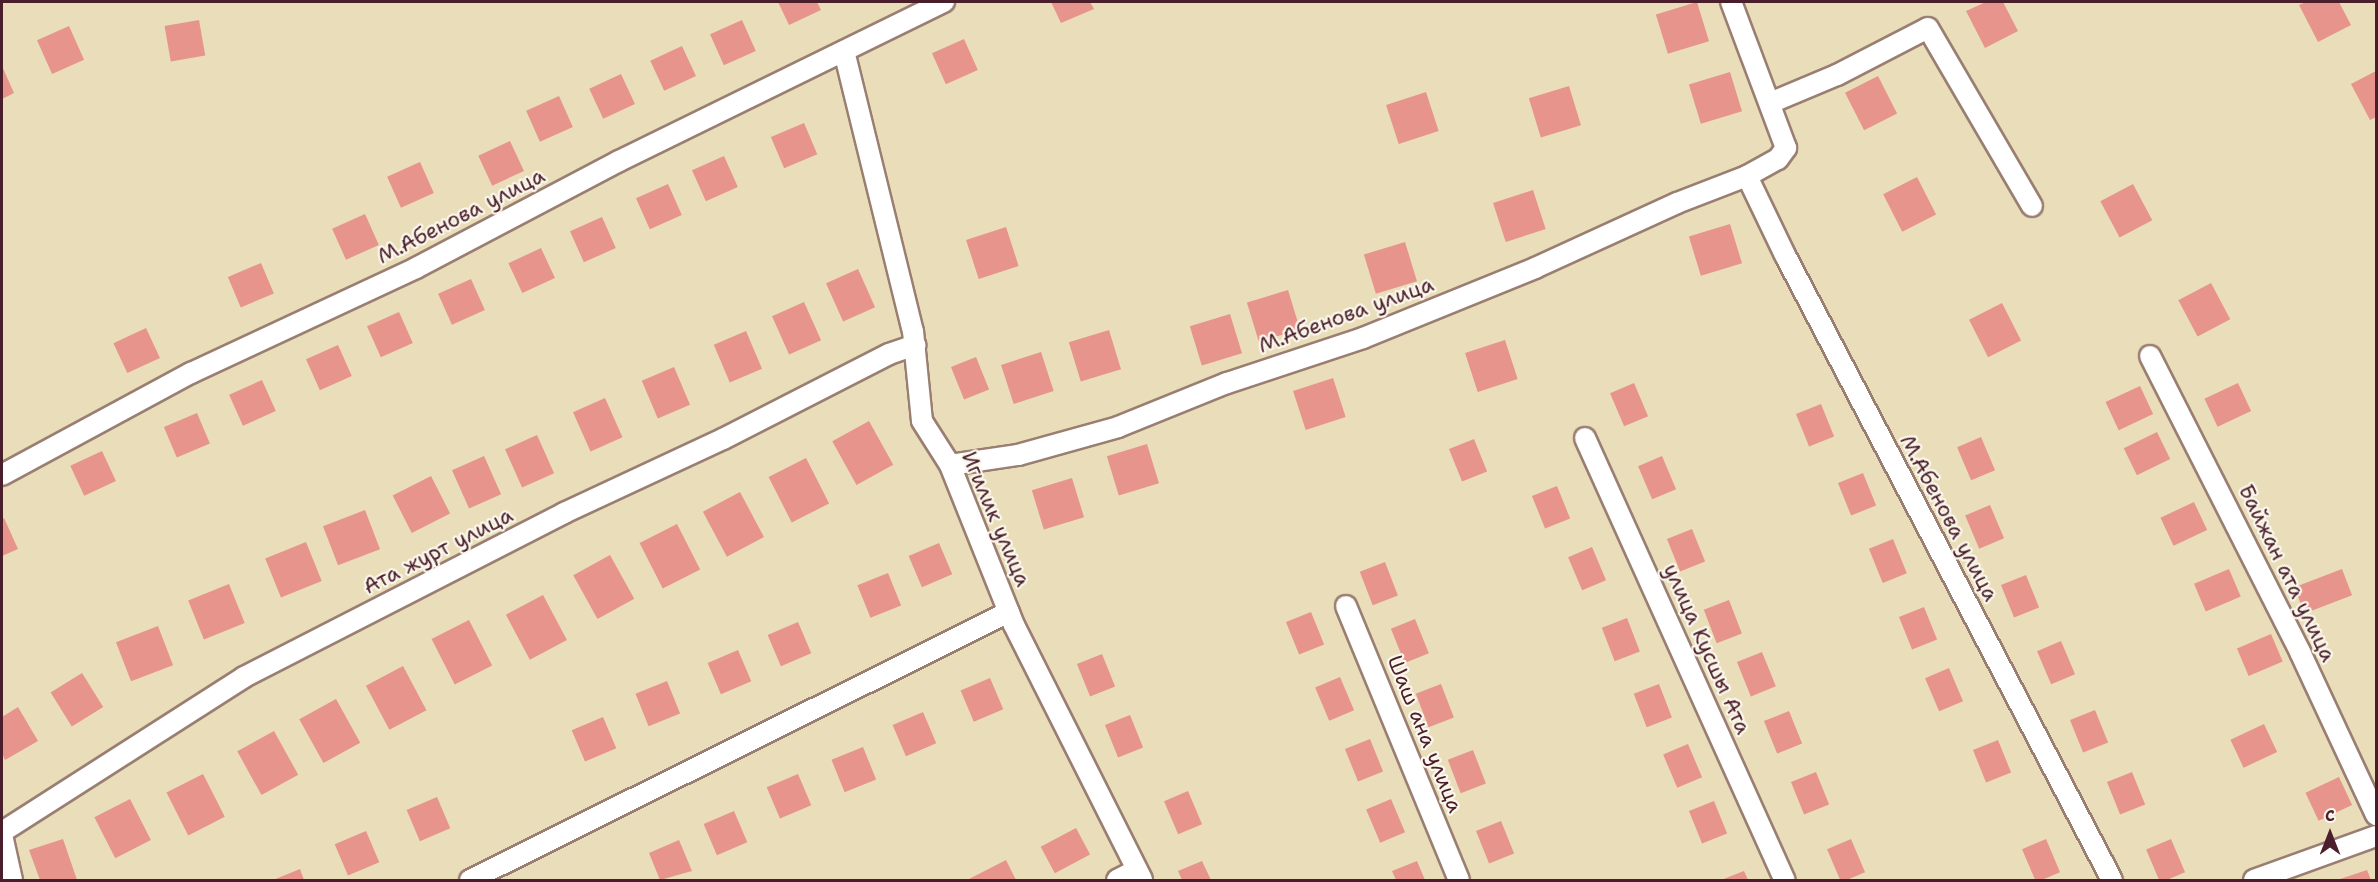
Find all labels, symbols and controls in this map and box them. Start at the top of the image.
street label: М.Абенова улица [373,163,549,269]
street label: М.Абенова улица [1255,272,1437,358]
street label: М.Абенова улица [1895,431,2003,605]
street label: Игилик улица [956,448,1036,590]
street label: Байжан ата улица [2233,480,2341,666]
street label: Ата журт улица [359,502,517,600]
street label: улица Кусшы Ата [1658,560,1756,738]
street label: Шаш ана улица [1382,652,1468,816]
north arrow [2300,804,2360,864]
text: С [2325,805,2335,826]

